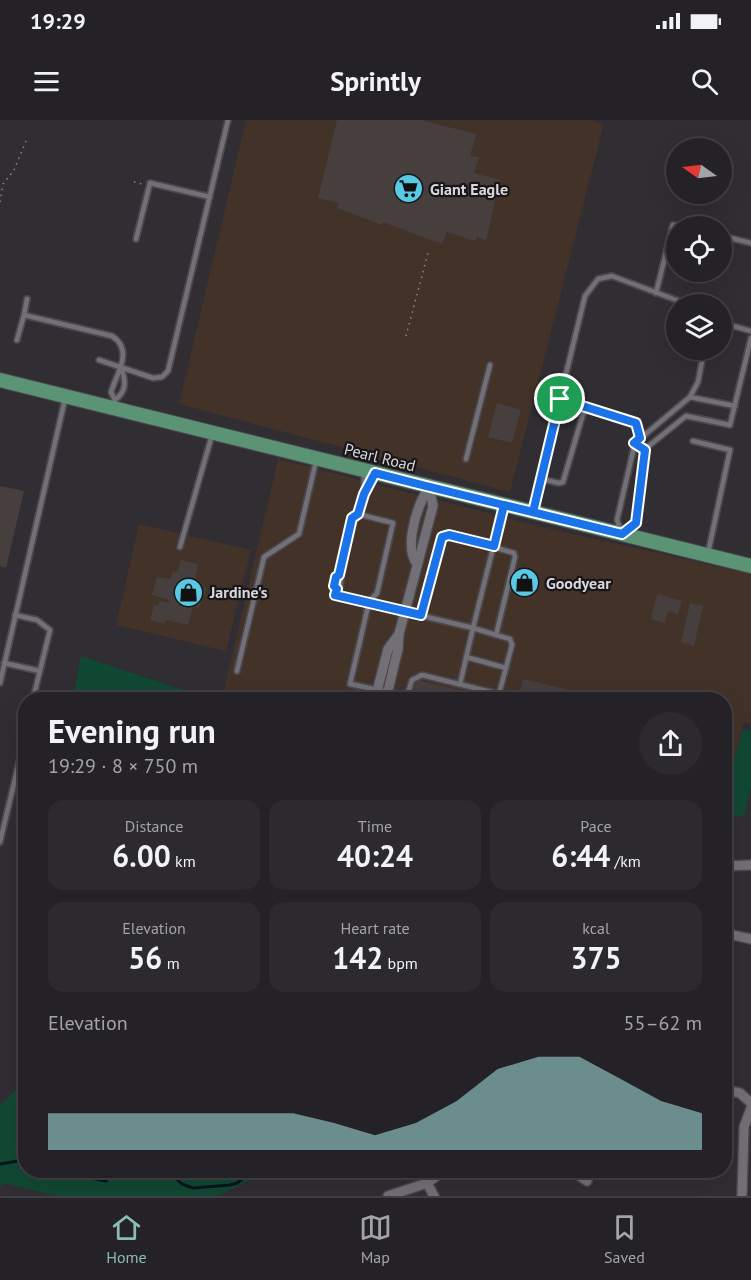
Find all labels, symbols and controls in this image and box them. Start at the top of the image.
text: 19:29 [30,7,86,35]
text: Sprintly [330,64,421,98]
icon: menu [30,65,63,98]
icon: search [688,65,721,98]
north arrow [666,138,732,204]
map controls [666,138,732,360]
supermarket icon: Giant Eagle [393,173,425,205]
place label: Giant Eagle [430,179,508,199]
button: locate [666,216,732,282]
button: layers [666,294,732,360]
pin [534,373,585,424]
icon: arrive [543,382,576,415]
street label: Pearl Road [342,439,418,475]
shop icon: Goodyear [509,567,541,599]
place label: Goodyear [546,573,611,593]
shop icon: Jardine's [173,576,205,608]
place label: Jardine's [209,582,268,602]
text: Evening run [48,709,216,752]
button: share [639,712,702,775]
text: 19:29 · 8 × 750 m [48,753,198,779]
text: Distance [125,816,183,836]
text: Time [358,816,392,836]
text: Pace [580,816,612,836]
text: 6.00 [112,836,171,875]
text: 40:24 [337,836,413,875]
text: 6:44 [551,836,610,875]
text: km [171,851,196,871]
text: /km [610,851,641,871]
text: Elevation [122,918,186,938]
text: Heart rate [340,918,410,938]
text: kcal [582,918,610,938]
text: 56 [128,938,162,977]
text: 142 [332,938,383,977]
text: 375 [570,938,622,977]
text: m [162,953,180,973]
text: bpm [383,953,418,973]
text: Elevation [48,1010,128,1036]
text: 55–62 m [624,1010,702,1036]
tab: Home [106,1211,147,1267]
tab: Map [359,1211,392,1267]
tab: Saved [604,1211,645,1267]

